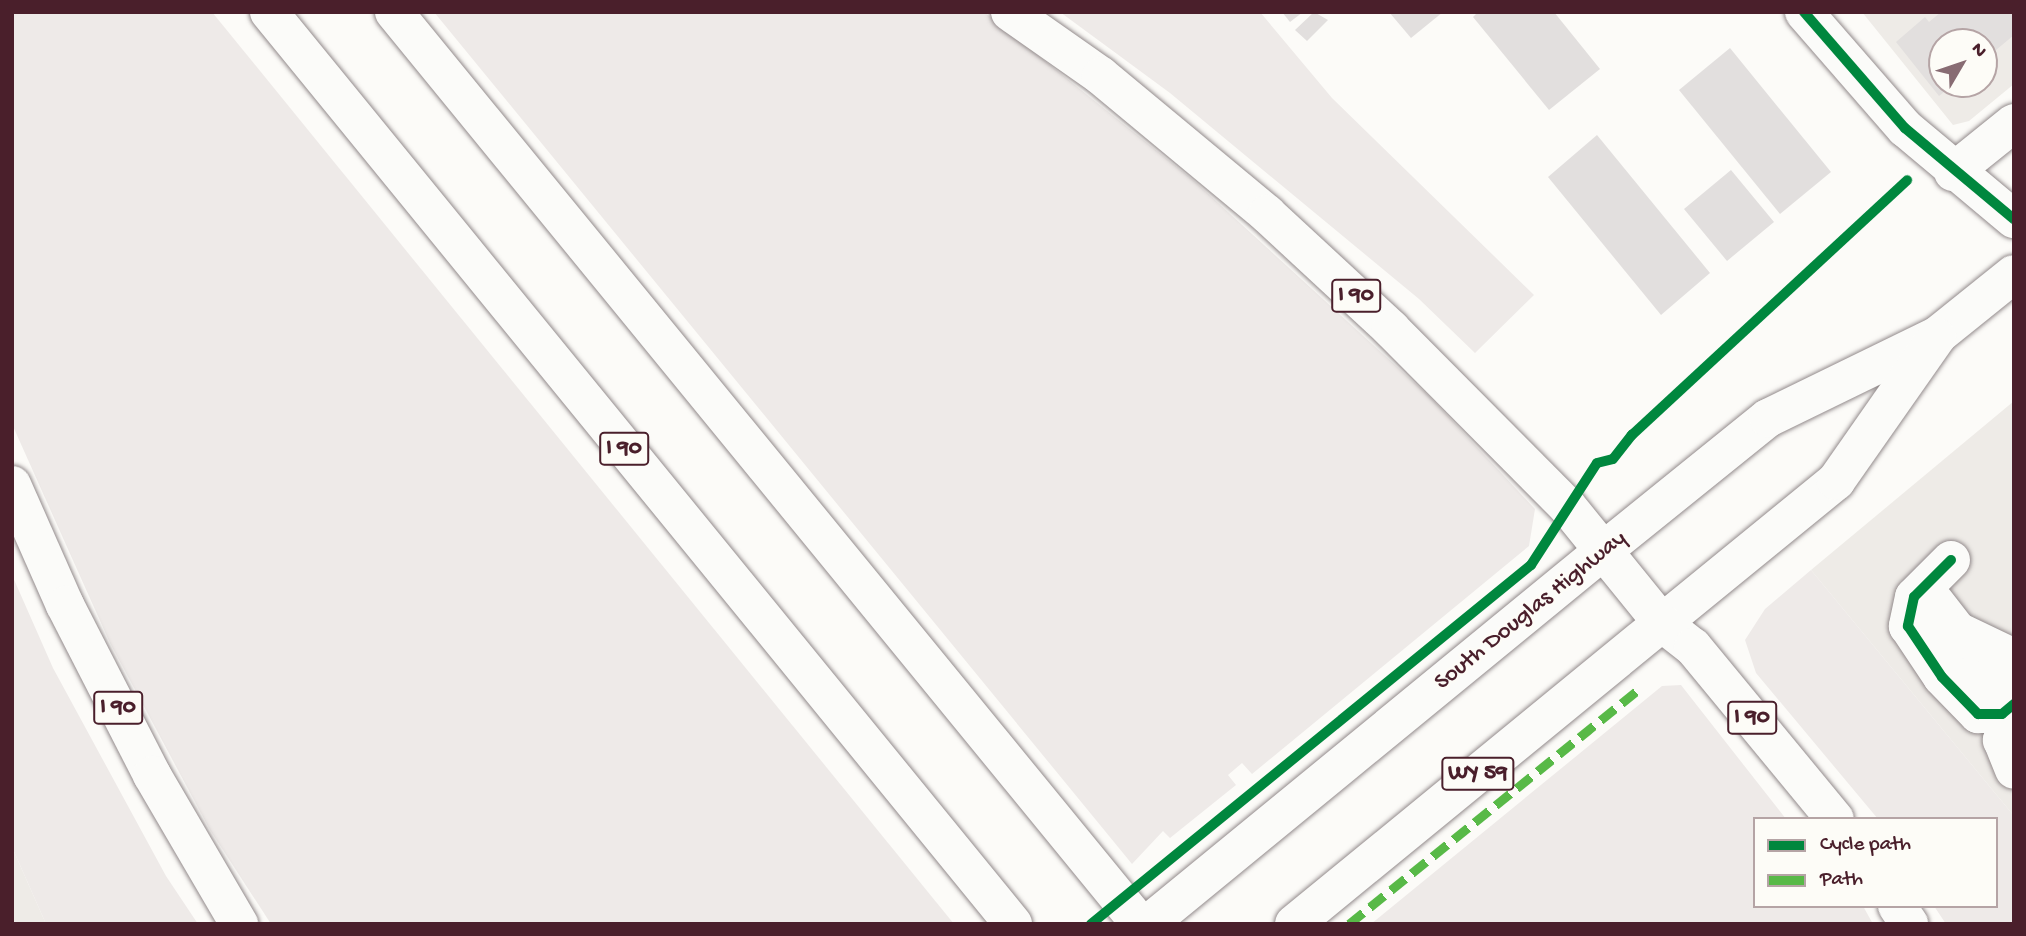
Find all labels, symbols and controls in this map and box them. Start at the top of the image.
north arrow [1928,28,1998,98]
text: N [1965,39,1991,63]
road number: I 90 [1330,276,1382,316]
road number: I 90 [598,430,650,468]
street label: South Douglas Highway [1429,525,1633,697]
road number: I 90 [92,688,144,728]
road number: I 90 [1726,698,1778,738]
road number: WY 59 [1441,754,1515,794]
legend [1753,817,1998,908]
text: Cycle path [1820,833,1911,858]
text: Path [1820,868,1863,893]

